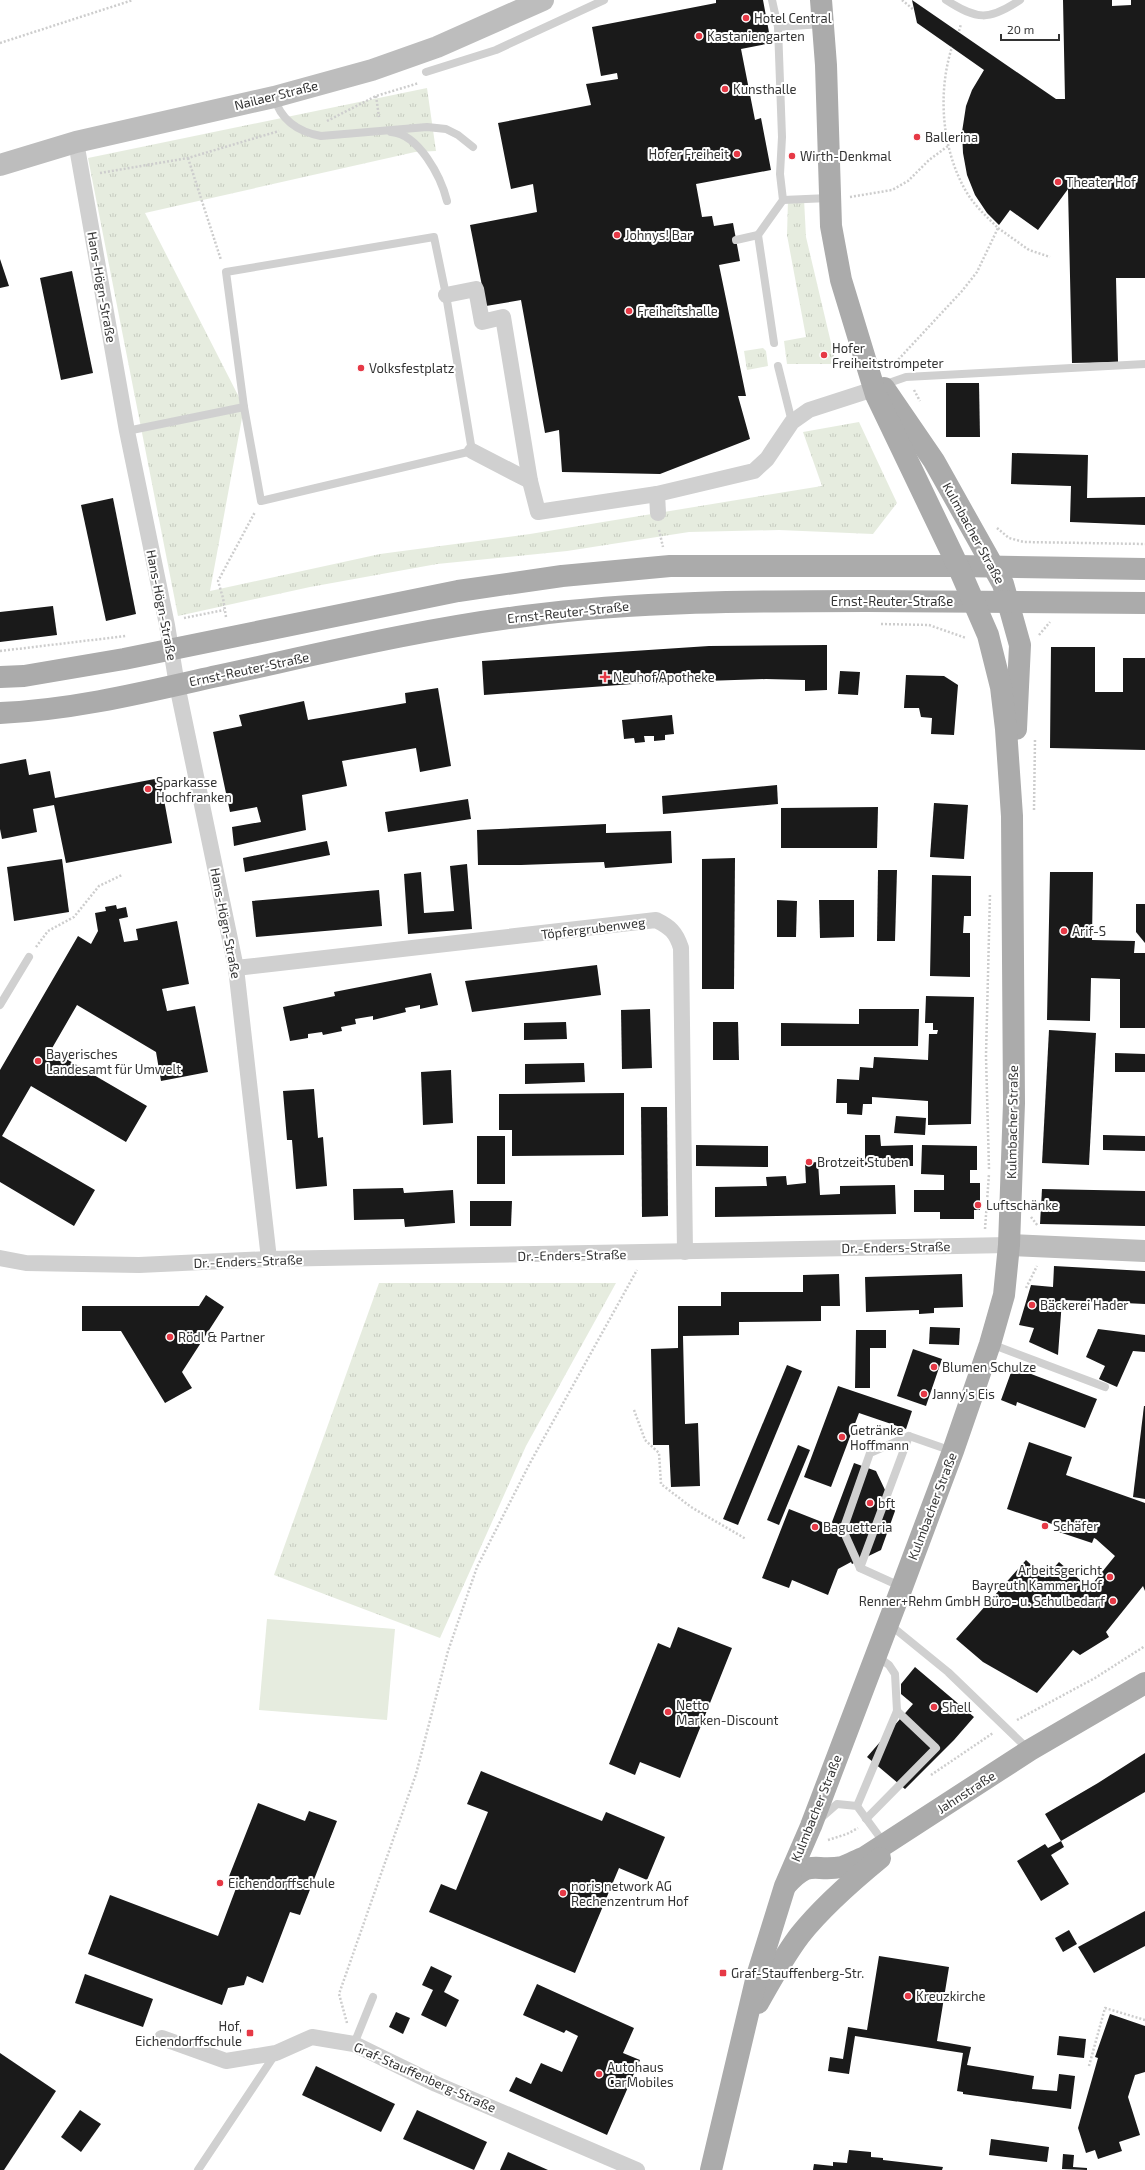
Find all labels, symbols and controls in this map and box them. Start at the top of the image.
place label: Hotel Central [754,10,832,26]
marker: Hotel Central [741,13,751,23]
scale bar [1001,16,1059,42]
text: 20 m [1007,22,1034,36]
place label: Kastaniengarten [707,28,805,44]
marker: Kastaniengarten [694,31,704,41]
street label: Nailaer Straße [233,77,319,113]
place label: Kunsthalle [733,81,797,97]
marker: Kunsthalle [720,84,730,94]
place label: Ballerina [925,129,978,145]
marker: Ballerina [912,132,922,142]
place label: Hofer Freiheit [649,146,729,162]
place label: Wirth-Denkmal [800,148,891,164]
marker: Hofer Freiheit [732,149,742,159]
marker: Wirth-Denkmal [787,151,797,161]
place label: Theater Hof [1066,174,1137,190]
marker: Theater Hof [1053,177,1063,187]
place label: Johnys! Bar [625,227,692,243]
street label: Hans-Högn-Straße [84,230,120,344]
marker: Johnys! Bar [612,230,622,240]
place label: Freiheitshalle [637,303,718,319]
marker: Freiheitshalle [624,306,634,316]
place label: Hofer Freiheitstrompeter [832,340,944,371]
marker: Hofer Freiheitstrompeter [819,350,829,360]
place label: Volksfestplatz [369,360,454,376]
marker: Volksfestplatz [356,363,366,373]
street label: Kulmbacher Straße [939,479,1009,587]
street label: Hans-Högn-Straße [143,548,181,662]
street label: Ernst-Reuter-Straße [831,593,953,609]
street label: Ernst-Reuter-Straße [506,598,630,626]
street label: Ernst-Reuter-Straße [188,648,310,690]
place label: Neuhof Apotheke [613,669,715,685]
marker: Neuhof Apotheke [600,672,610,682]
place label: Sparkasse Hochfranken [156,774,232,805]
marker: Sparkasse Hochfranken [143,784,153,794]
street label: Hans-Högn-Straße [207,866,245,980]
street label: Töpfergrubenweg [540,914,646,942]
place label: Arif-S [1072,923,1106,939]
marker: Arif-S [1059,926,1069,936]
place label: Bayerisches Landesamt für Umwelt [46,1046,181,1077]
marker: Bayerisches Landesamt für Umwelt [33,1056,43,1066]
street label: Kulmbacher Straße [1003,1065,1021,1179]
place label: Brotzeit Stuben [817,1154,909,1170]
marker: Brotzeit Stuben [804,1157,814,1167]
place label: Luftschänke [986,1197,1059,1213]
marker: Luftschänke [973,1200,983,1210]
street label: Dr.-Enders-Straße [841,1238,951,1256]
street label: Dr.-Enders-Straße [517,1246,627,1264]
street label: Dr.-Enders-Straße [193,1251,303,1271]
place label: Bäckerei Hader [1040,1297,1129,1313]
marker: Bäckerei Hader [1027,1300,1037,1310]
place label: Rödl & Partner [178,1329,265,1345]
marker: Rödl & Partner [165,1332,175,1342]
place label: Blumen Schulze [942,1359,1036,1375]
marker: Blumen Schulze [929,1362,939,1372]
place label: Janny's Eis [932,1386,995,1402]
marker: Janny's Eis [919,1389,929,1399]
place label: Getränke Hoffmann [850,1422,909,1453]
marker: Getränke Hoffmann [837,1432,847,1442]
street label: Kulmbacher Straße [904,1450,960,1562]
place label: bft [878,1495,895,1511]
marker: bft [865,1498,875,1508]
place label: Schäfer [1053,1518,1098,1534]
place label: Baguetteria [823,1519,892,1535]
marker: Schäfer [1040,1521,1050,1531]
marker: Baguetteria [810,1522,820,1532]
place label: Arbeitsgericht Bayreuth Kammer Hof [972,1562,1103,1593]
marker: Arbeitsgericht Bayreuth Kammer Hof [1105,1572,1115,1582]
place label: Renner+Rehm GmbH Büro- u. Schulbedarf [859,1593,1106,1609]
marker: Renner+Rehm GmbH Büro- u. Schulbedarf [1108,1596,1118,1606]
place label: Netto Marken-Discount [676,1697,779,1728]
place label: Shell [942,1699,972,1715]
marker: Shell [929,1702,939,1712]
marker: Netto Marken-Discount [663,1707,673,1717]
street label: Kulmbacher Straße [787,1752,845,1864]
street label: Jahnstraße [934,1767,998,1817]
place label: Eichendorffschule [228,1875,335,1891]
marker: Eichendorffschule [215,1878,225,1888]
place label: noris network AG Rechenzentrum Hof [571,1878,689,1909]
marker: noris network AG Rechenzentrum Hof [558,1888,568,1898]
place label: Graf-Stauffenberg-Str. [731,1965,864,1981]
marker: Graf-Stauffenberg-Str. [718,1968,728,1978]
place label: Kreuzkirche [916,1988,986,2004]
marker: Kreuzkirche [903,1991,913,2001]
place label: Hof, Eichendorffschule [135,2018,242,2049]
marker: Hof, Eichendorffschule [245,2028,255,2038]
street label: Graf-Stauffenberg-Straße [351,2038,499,2116]
place label: Autohaus CarMobiles [607,2059,674,2090]
marker: Autohaus CarMobiles [594,2069,604,2079]

